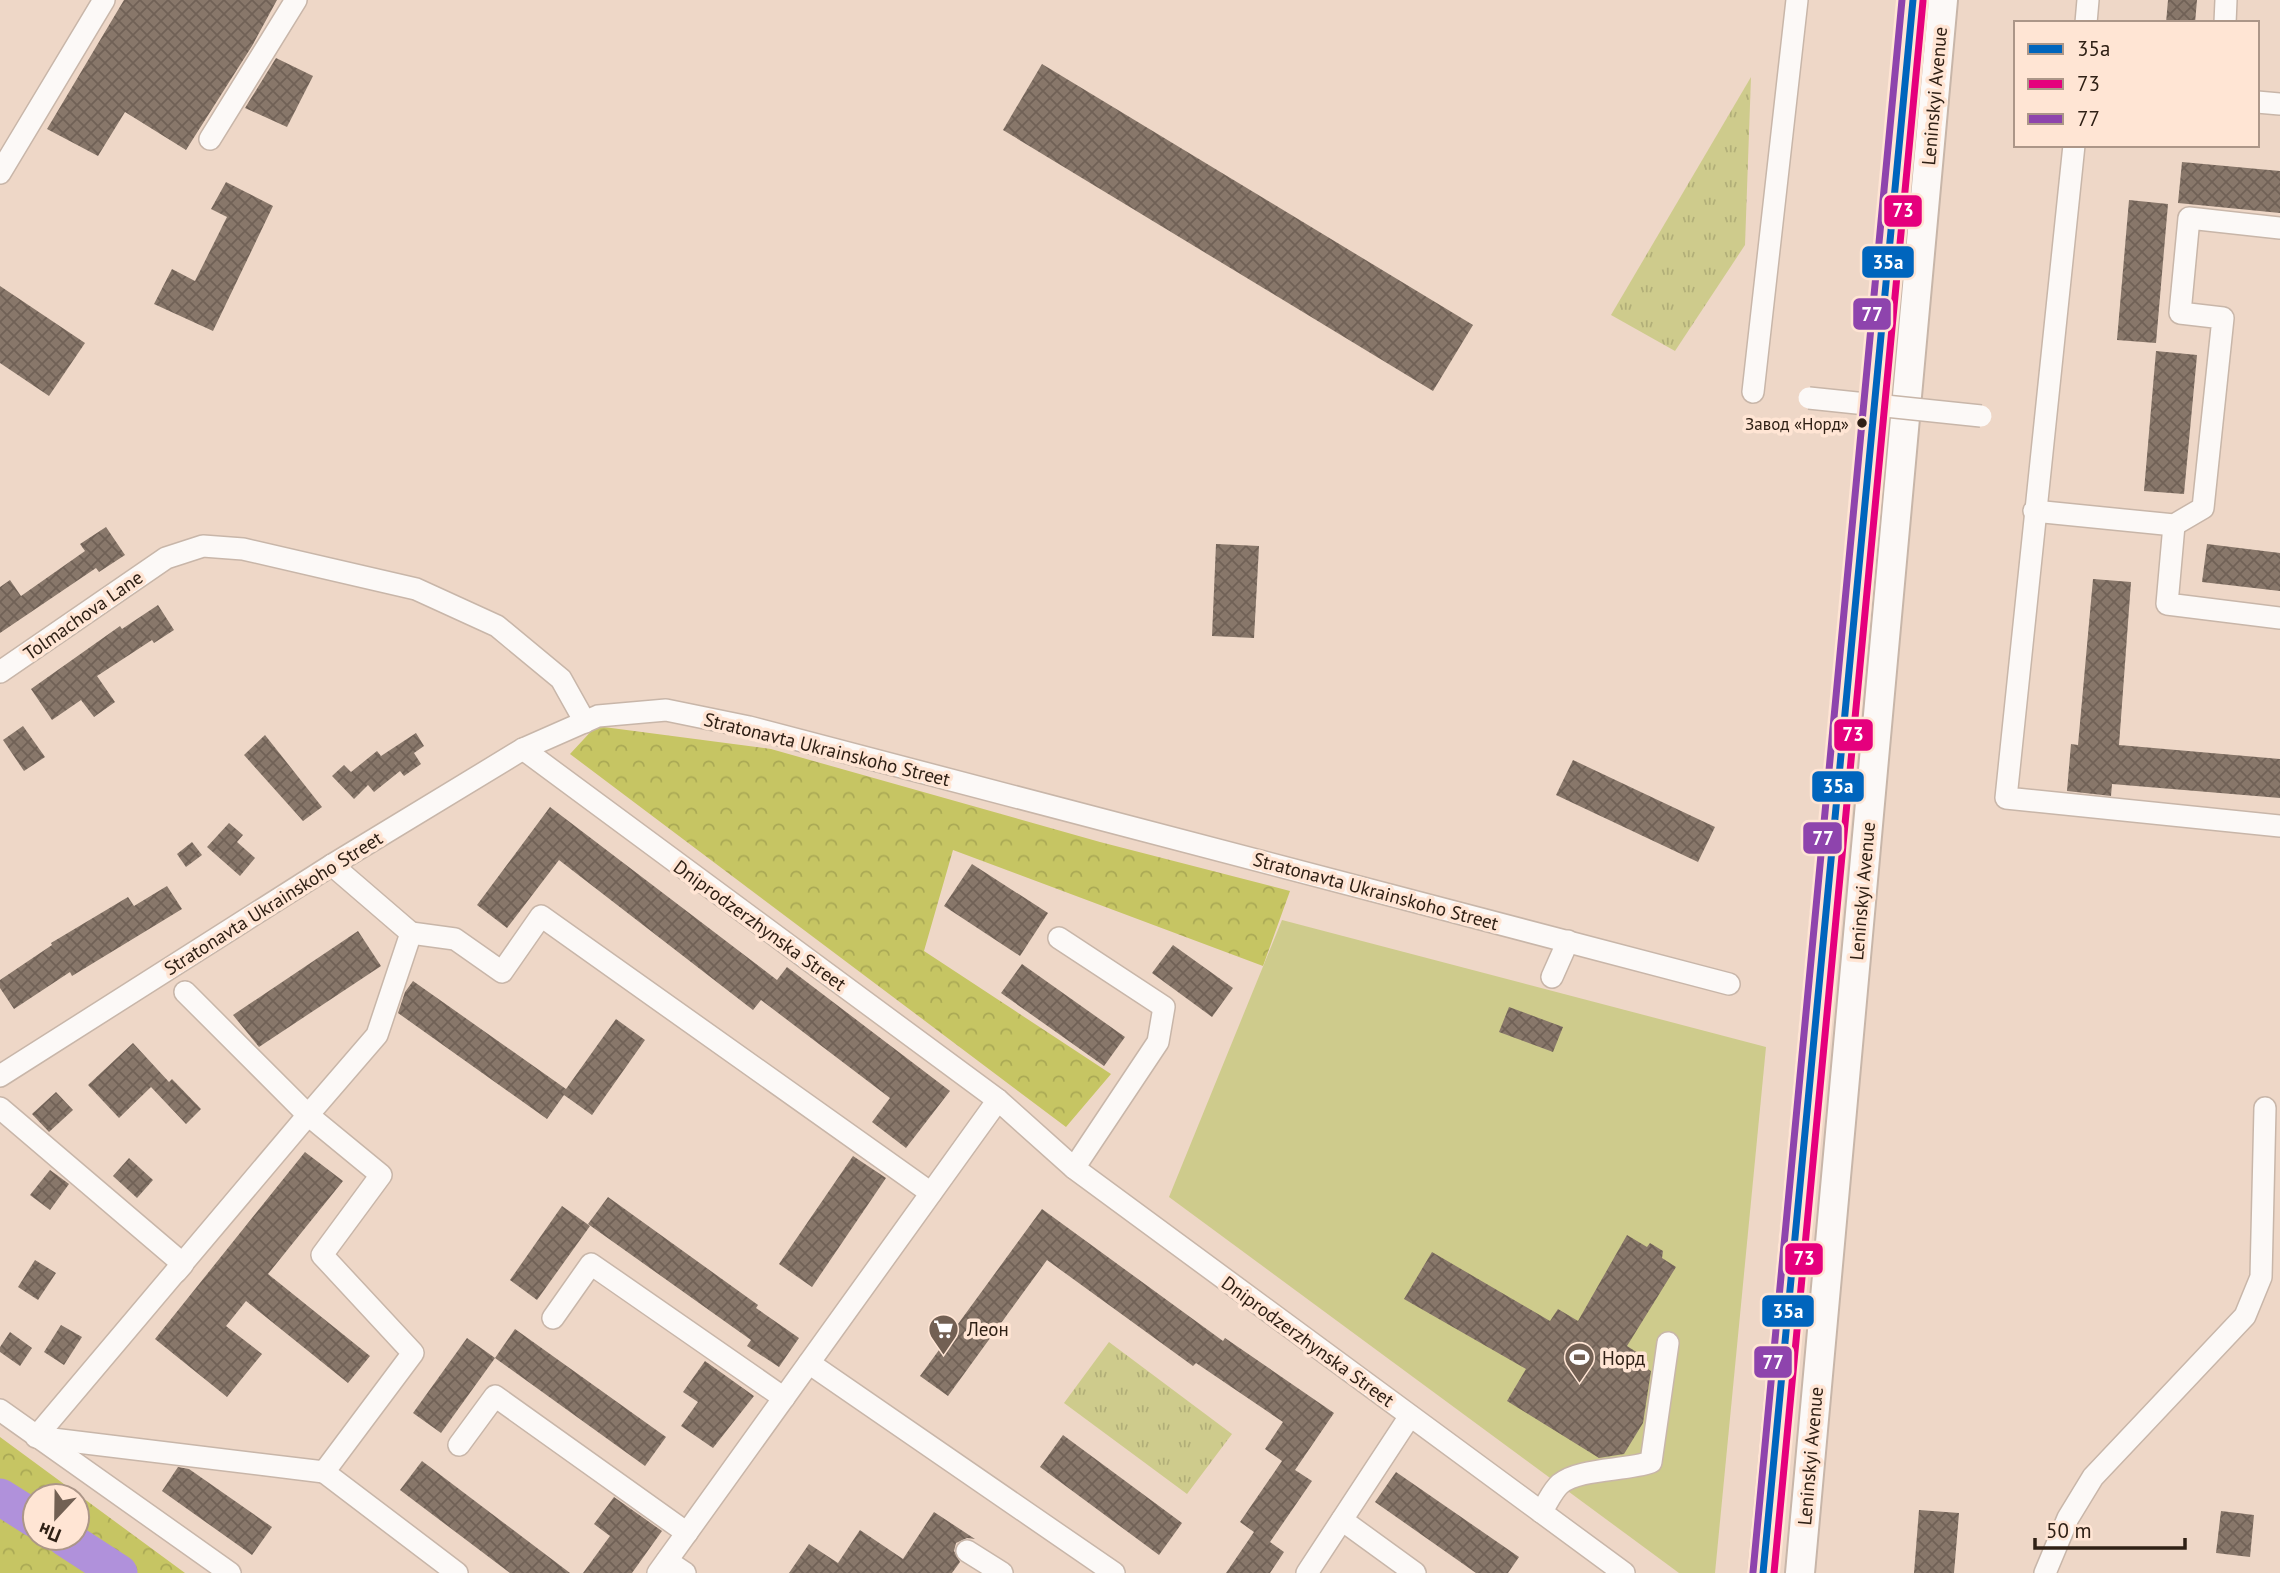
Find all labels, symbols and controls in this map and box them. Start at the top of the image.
legend [2014,21,2259,147]
street label: Leninskyi Avenue [1916,26,1952,166]
text: 35а [2077,35,2110,62]
text: 73 [2077,70,2100,97]
text: 77 [2077,105,2100,132]
line badge: 73 [1883,194,1923,228]
text: 73 [1892,198,1914,222]
line badge: 35а [1861,245,1915,279]
text: 35а [1873,250,1903,274]
line badge: 77 [1852,297,1892,331]
text: 77 [1861,302,1883,326]
place label: Завод «Норд» [1745,413,1849,435]
marker: Завод «Норд» [1855,416,1869,430]
street label: Tolmachova Lane [19,565,147,665]
street label: Stratonavta Ukrainskoho Street [701,707,953,791]
line badge: 73 [1833,718,1874,752]
text: 73 [1842,722,1864,746]
line badge: 35а [1811,770,1865,803]
text: 35а [1823,774,1853,798]
line badge: 77 [1802,821,1843,855]
street label: Leninskyi Avenue [1844,821,1880,961]
street label: Stratonavta Ukrainskoho Street [159,826,387,980]
text: 77 [1812,826,1834,850]
street label: Stratonavta Ukrainskoho Street [1251,847,1502,935]
street label: Dniprodzerzhynska Street [669,854,851,996]
line badge: 73 [1784,1242,1824,1276]
text: 73 [1793,1246,1815,1270]
street label: Dniprodzerzhynska Street [1217,1270,1399,1412]
line badge: 35а [1761,1294,1815,1328]
text: 35а [1773,1299,1803,1323]
supermarket icon: Леон [927,1312,961,1356]
place label: Леон [966,1317,1009,1341]
sports icon: Норд [1562,1341,1596,1385]
line badge: 77 [1753,1345,1793,1379]
place label: Норд [1602,1346,1645,1370]
text: 77 [1762,1350,1784,1374]
street label: Leninskyi Avenue [1792,1386,1828,1526]
north arrow [21,1482,91,1552]
scale bar [2035,1506,2186,1550]
text: Пн [35,1517,64,1548]
text: 50 m [2046,1517,2092,1544]

